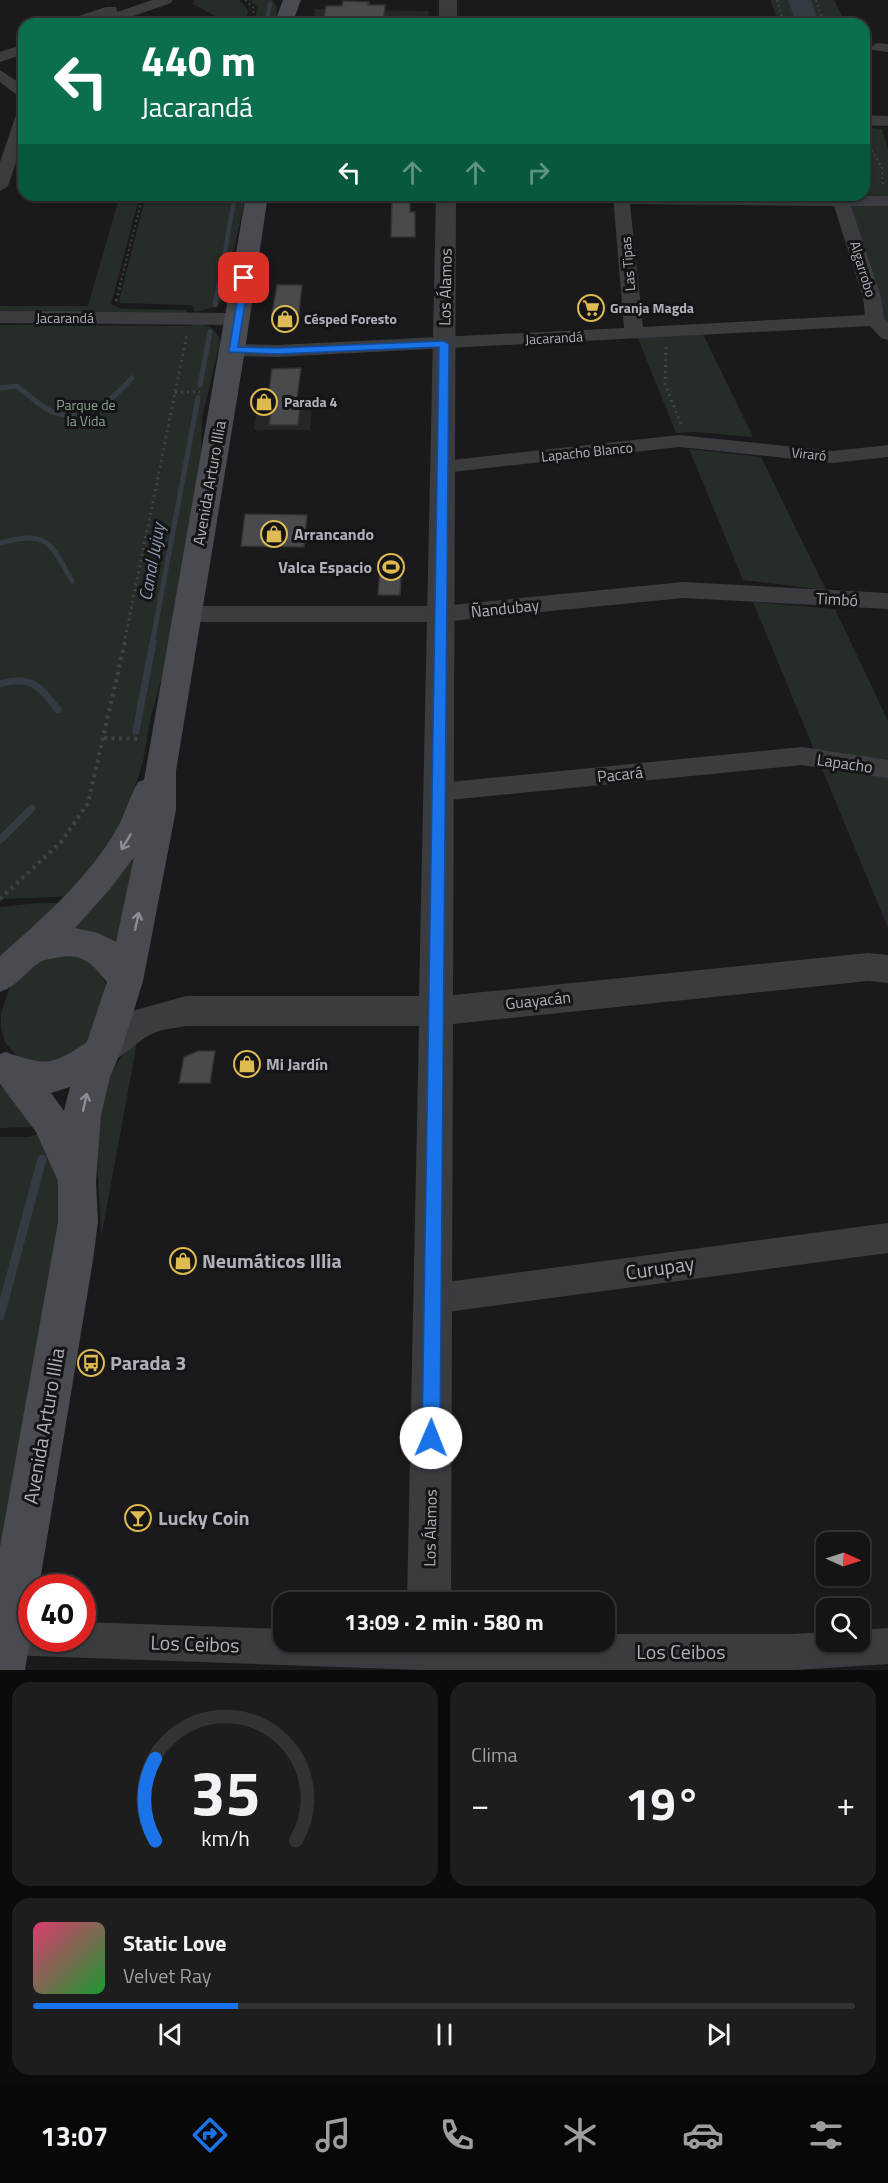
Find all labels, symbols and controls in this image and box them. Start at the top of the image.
text: 440 m [141,28,256,92]
icon: left [42,42,120,120]
text: Jacarandá [141,86,253,127]
icon: left [333,156,366,189]
icon: ahead [396,156,429,189]
icon: ahead [459,156,492,189]
icon: right [522,156,555,189]
street label: Las Tipas [615,236,640,292]
street label: Algarrobo [845,238,882,299]
street label: Los Álamos [432,248,458,326]
pin [218,252,269,303]
icon: arrive [227,261,260,294]
supermarket icon: Granja Magda [576,293,606,323]
place label: Granja Magda [610,297,694,318]
shop icon: Césped Foresto [270,304,300,334]
street label: Jacarandá [36,307,94,328]
place label: Césped Foresto [304,308,397,329]
street label: Jacarandá [524,325,583,350]
shop icon: Parada 4 [249,387,279,417]
place label: Parada 4 [284,391,338,412]
park label: Parque de la Vida [56,394,116,431]
street label: Avenida Arturo Illia [186,419,232,547]
street label: Lapacho Blanco [540,436,634,467]
street label: Viraró [790,441,828,466]
water label: Canal Jujuy [131,519,172,603]
shop icon: Arrancando [259,519,289,549]
place label: Arrancando [294,522,374,546]
sports icon: Valca Espacio [376,552,406,582]
place label: Valca Espacio [278,555,372,579]
street label: Timbó [815,586,859,612]
street label: Ñandubay [470,592,541,624]
street label: Lapacho [816,747,874,779]
street label: Pacará [596,760,644,788]
one-way arrow [119,833,131,850]
one-way arrow [132,912,143,931]
street label: Guayacán [504,985,572,1015]
shop icon: Mi Jardín [232,1049,262,1079]
place label: Mi Jardín [266,1052,328,1076]
one-way arrow [79,1093,91,1112]
place label: Neumáticos Illia [202,1245,342,1276]
shop icon: Neumáticos Illia [168,1246,198,1276]
street label: Curupay [624,1247,697,1288]
street label: Avenida Arturo Illia [15,1345,72,1506]
place label: Parada 3 [110,1347,186,1378]
bus stop icon: Parada 3 [76,1348,106,1378]
position arrow [399,1406,463,1470]
street label: Los Álamos [417,1489,443,1567]
place label: Lucky Coin [158,1502,250,1533]
bar icon: Lucky Coin [123,1503,153,1533]
north arrow [816,1532,870,1586]
map controls [816,1532,870,1652]
speed limit sign: 40 [18,1574,96,1652]
button: search [816,1598,870,1652]
text: 13:09 · 2 min · 580 m [344,1605,544,1639]
street label: Los Ceibos [150,1626,240,1661]
street label: Los Ceibos [636,1636,726,1667]
text: Clima [471,1739,518,1770]
text: 35 [190,1744,260,1839]
text: 19° [625,1769,701,1837]
text: − [471,1779,489,1829]
text: + [837,1779,855,1829]
text: km/h [201,1822,249,1854]
text: Static Love [123,1926,226,1960]
text: Velvet Ray [123,1960,212,1991]
icon: previous [154,2018,187,2051]
icon: pause [428,2018,461,2051]
icon: next [702,2018,735,2051]
icon: directions [189,2114,231,2156]
icon: music [312,2114,354,2156]
icon: phone [436,2114,478,2156]
icon: climate [559,2114,601,2156]
icon: car [682,2114,724,2156]
icon: filters [805,2114,847,2156]
text: 13:07 [41,2115,108,2156]

